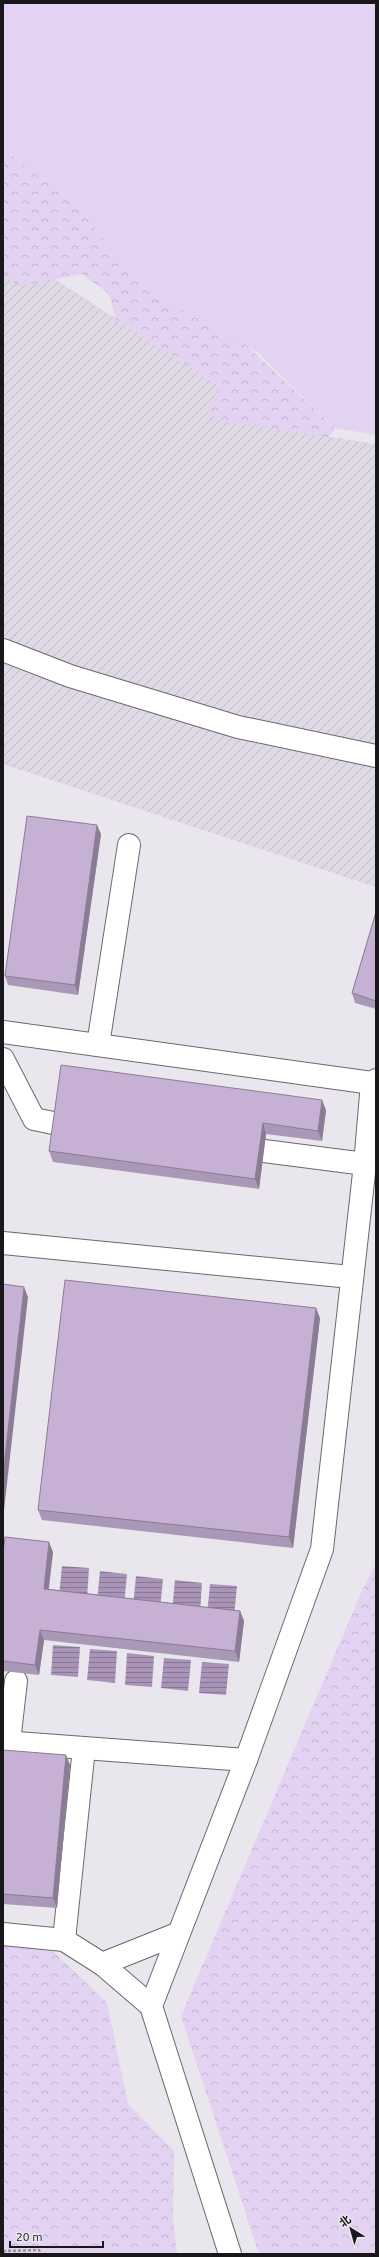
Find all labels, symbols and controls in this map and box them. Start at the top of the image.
north arrow [331,2209,371,2249]
text: 北 [337,2213,353,2229]
scale bar [10,2223,103,2249]
text: 20 m [16,2230,43,2243]

